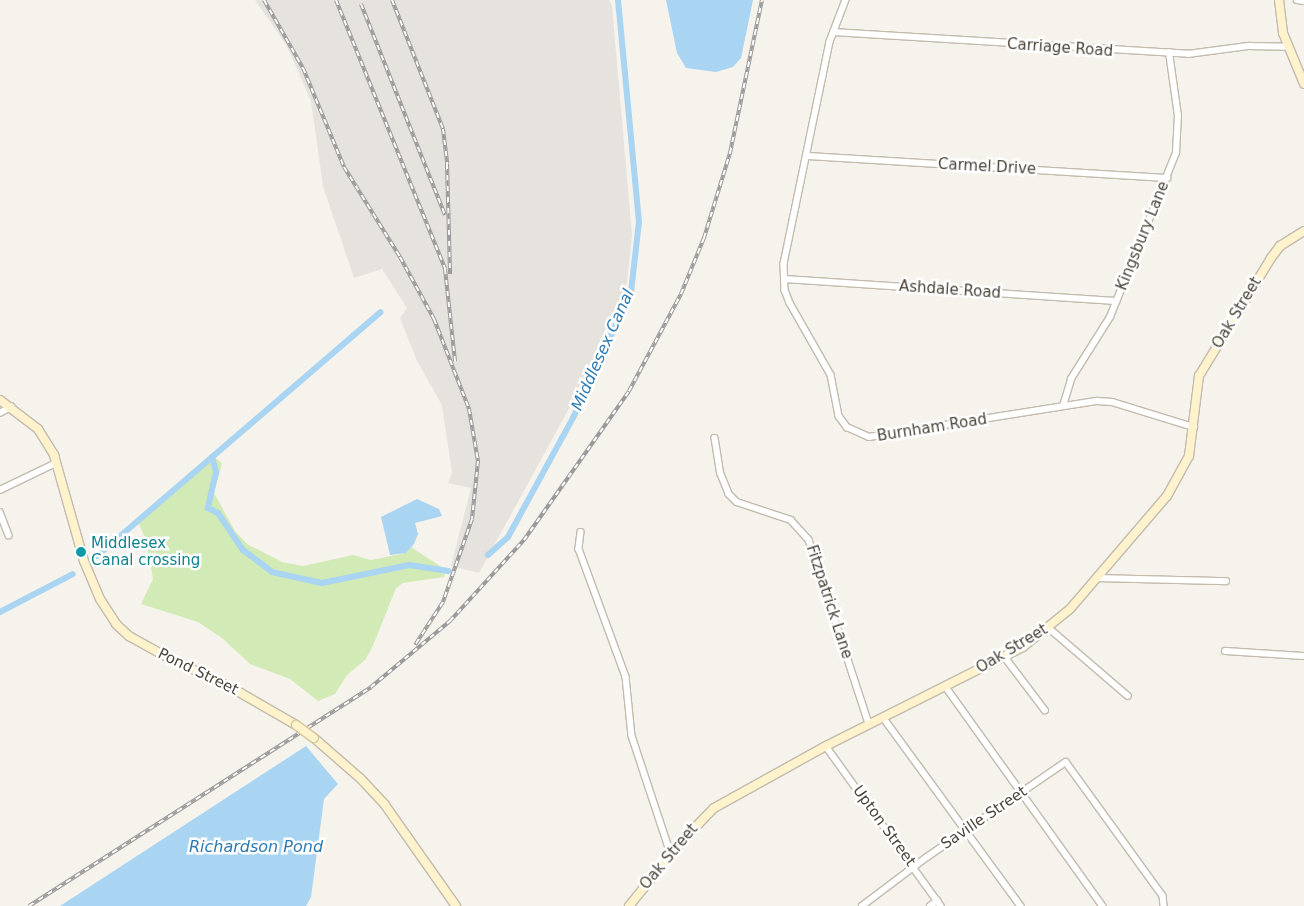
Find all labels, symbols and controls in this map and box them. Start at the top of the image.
street label: Carriage Road [1006,35,1114,61]
street label: Carmel Drive [937,155,1037,179]
street label: Kingsbury Lane [1113,179,1173,293]
street label: Oak Street [1209,274,1265,352]
street label: Ashdale Road [898,277,1002,303]
water label: Middlesex Canal [568,286,638,414]
street label: Burnham Road [876,410,988,446]
place label: Middlesex Canal crossing [91,534,200,569]
street label: Fitzpatrick Lane [802,543,856,661]
marker: Middlesex Canal crossing [75,546,87,558]
street label: Oak Street [973,621,1051,677]
street label: Pond Street [155,645,241,699]
street label: Upton Street [849,782,919,870]
street label: Saville Street [938,783,1030,853]
street label: Oak Street [636,821,702,893]
water label: Richardson Pond [189,837,323,857]

